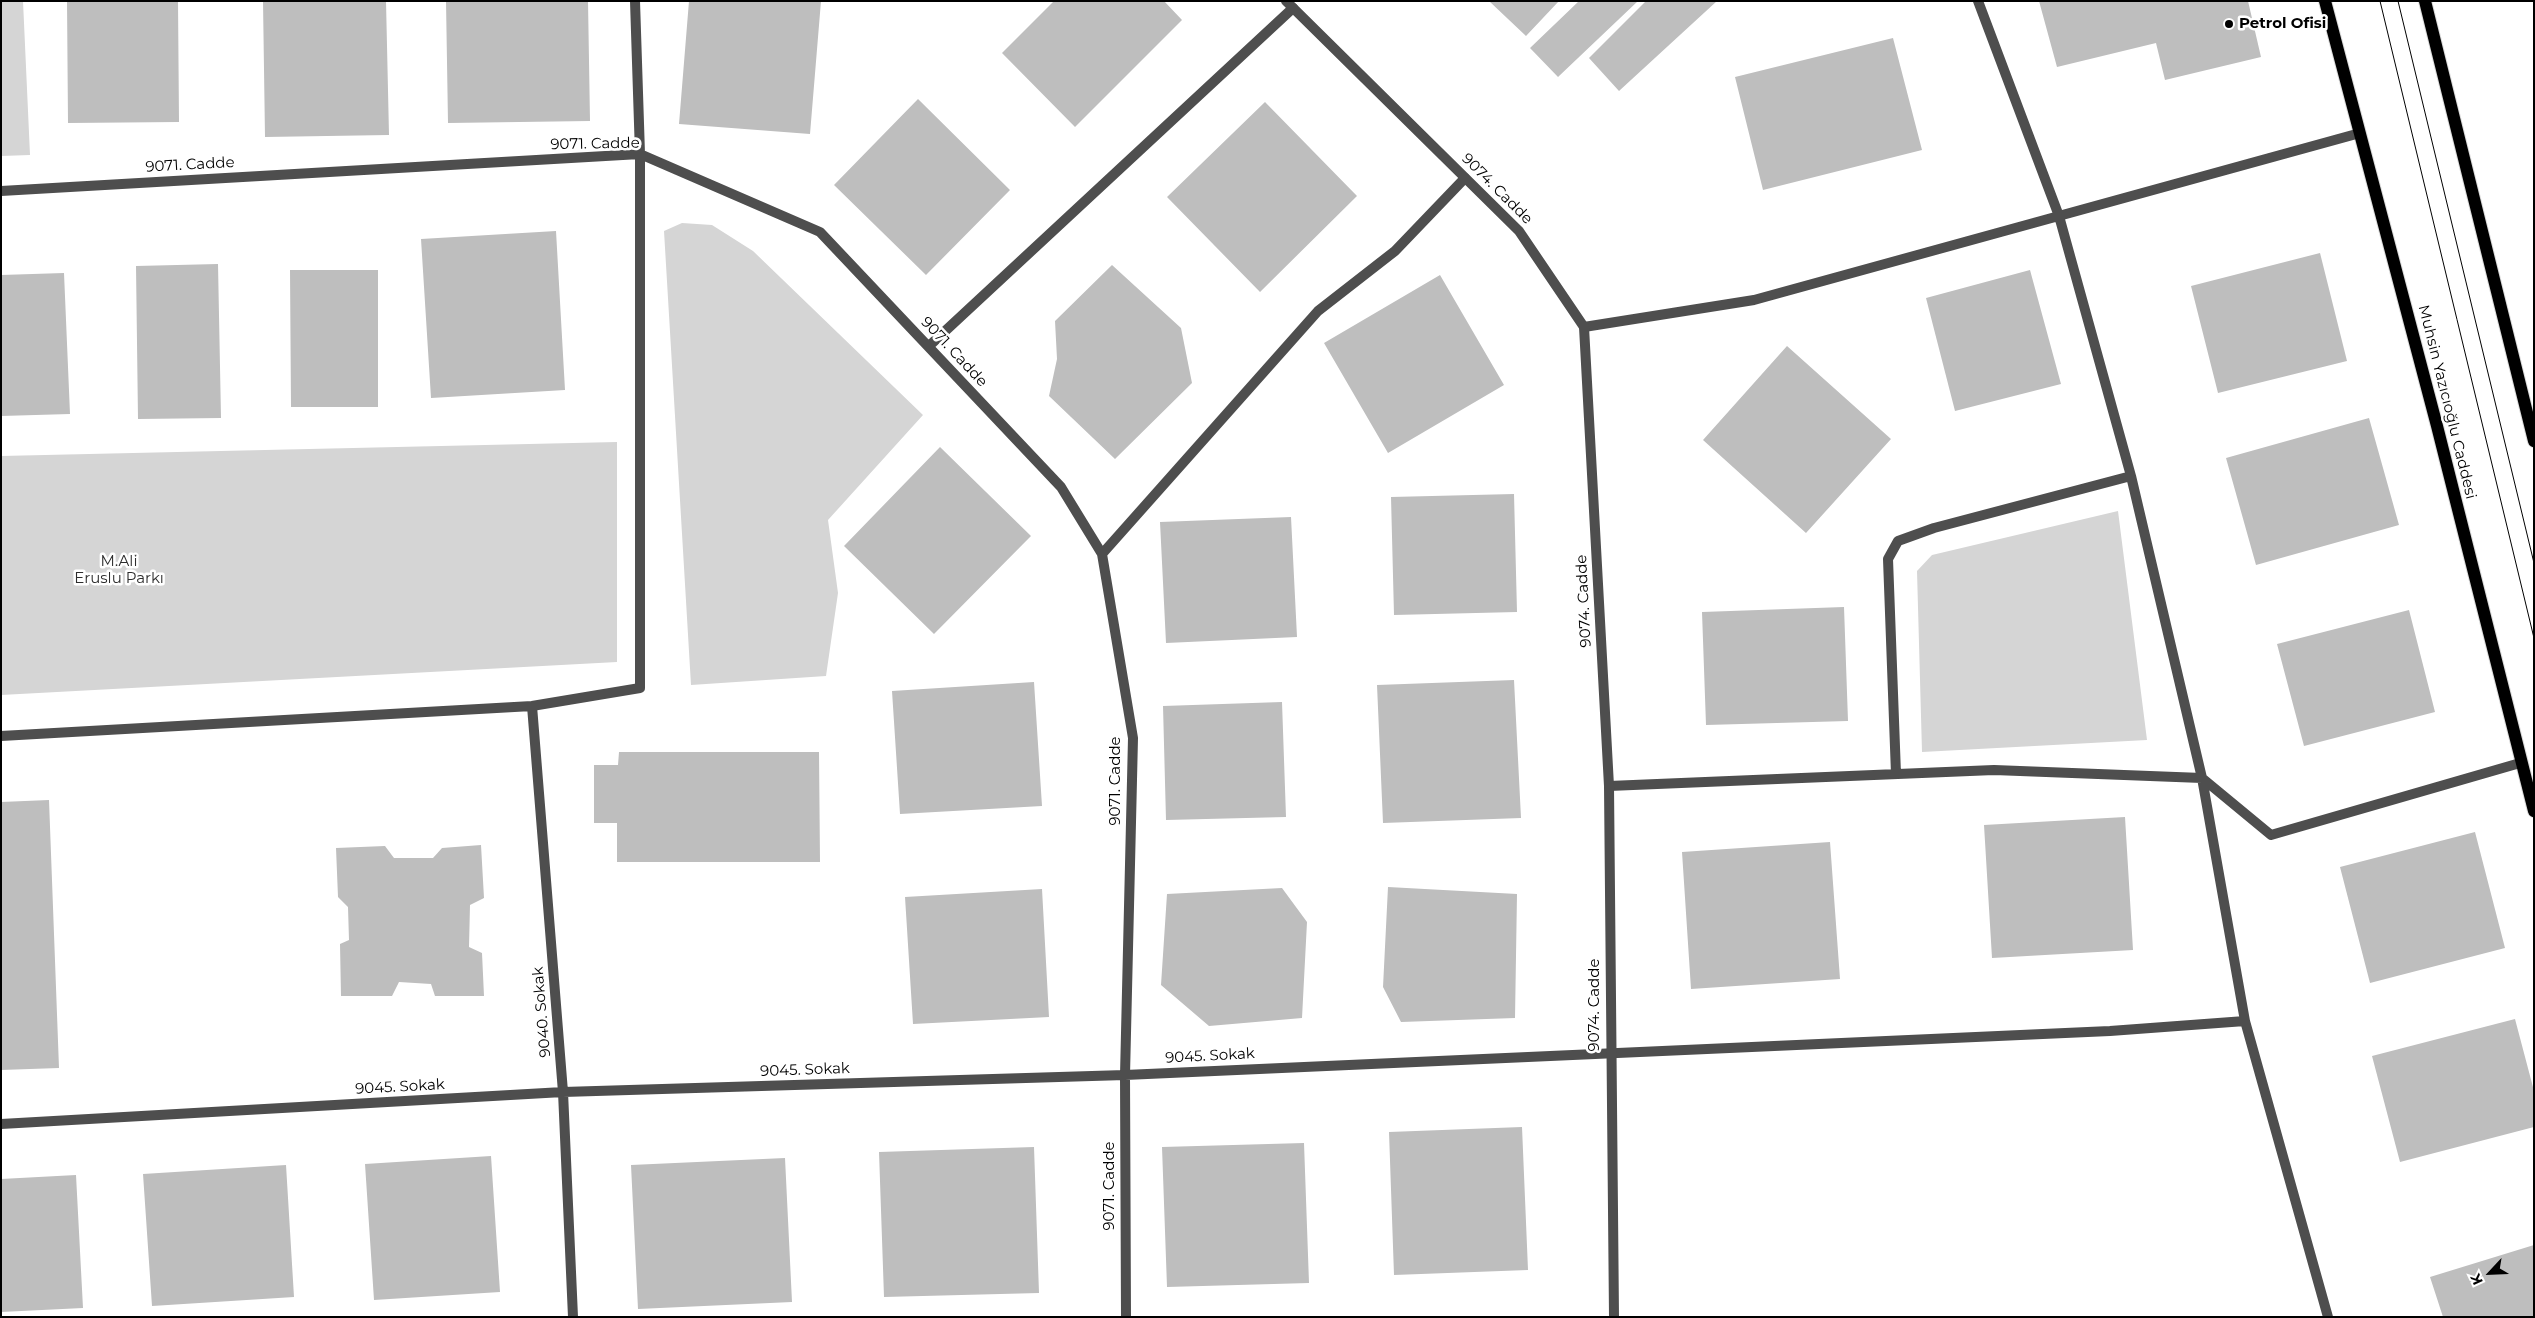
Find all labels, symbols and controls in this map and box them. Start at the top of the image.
place label: Petrol Ofisi [2239,15,2326,33]
marker: Petrol Ofisi [2223,18,2235,30]
street label: 9071. Cadde [550,134,640,154]
street label: 9074. Cadde [1458,150,1536,228]
street label: 9071. Cadde [145,154,235,176]
street label: Muhsin Yazıcıoğlu Caddesi [2414,303,2480,501]
street label: 9071. Cadde [917,313,991,391]
park label: M.Ali Eruslu Parkı [74,553,164,588]
street label: 9074. Cadde [1573,554,1595,648]
street label: 9071. Cadde [1107,736,1125,826]
street label: 9074. Cadde [1586,959,1604,1051]
street label: 9040. Sokak [529,966,555,1058]
street label: 9045. Sokak [1165,1045,1255,1067]
street label: 9045. Sokak [760,1059,850,1081]
street label: 9045. Sokak [355,1076,445,1098]
street label: 9071. Cadde [1101,1141,1119,1231]
north arrow [2465,1248,2515,1298]
text: K [2466,1271,2487,1288]

